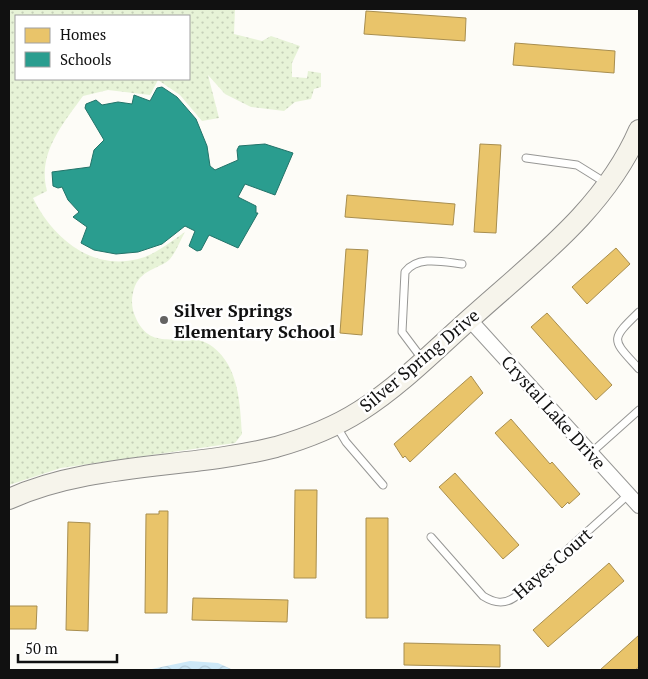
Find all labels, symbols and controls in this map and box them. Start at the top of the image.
legend [15,15,190,80]
text: Homes [60,24,106,44]
text: Schools [60,49,111,69]
place label: Silver Springs Elementary School [174,298,336,343]
street label: Silver Spring Drive [354,303,484,417]
marker: Silver Springs Elementary School [158,314,170,326]
street label: Crystal Lake Drive [496,350,612,474]
street label: Hayes Court [507,522,597,604]
scale bar [18,632,116,664]
text: 50 m [25,638,58,658]

